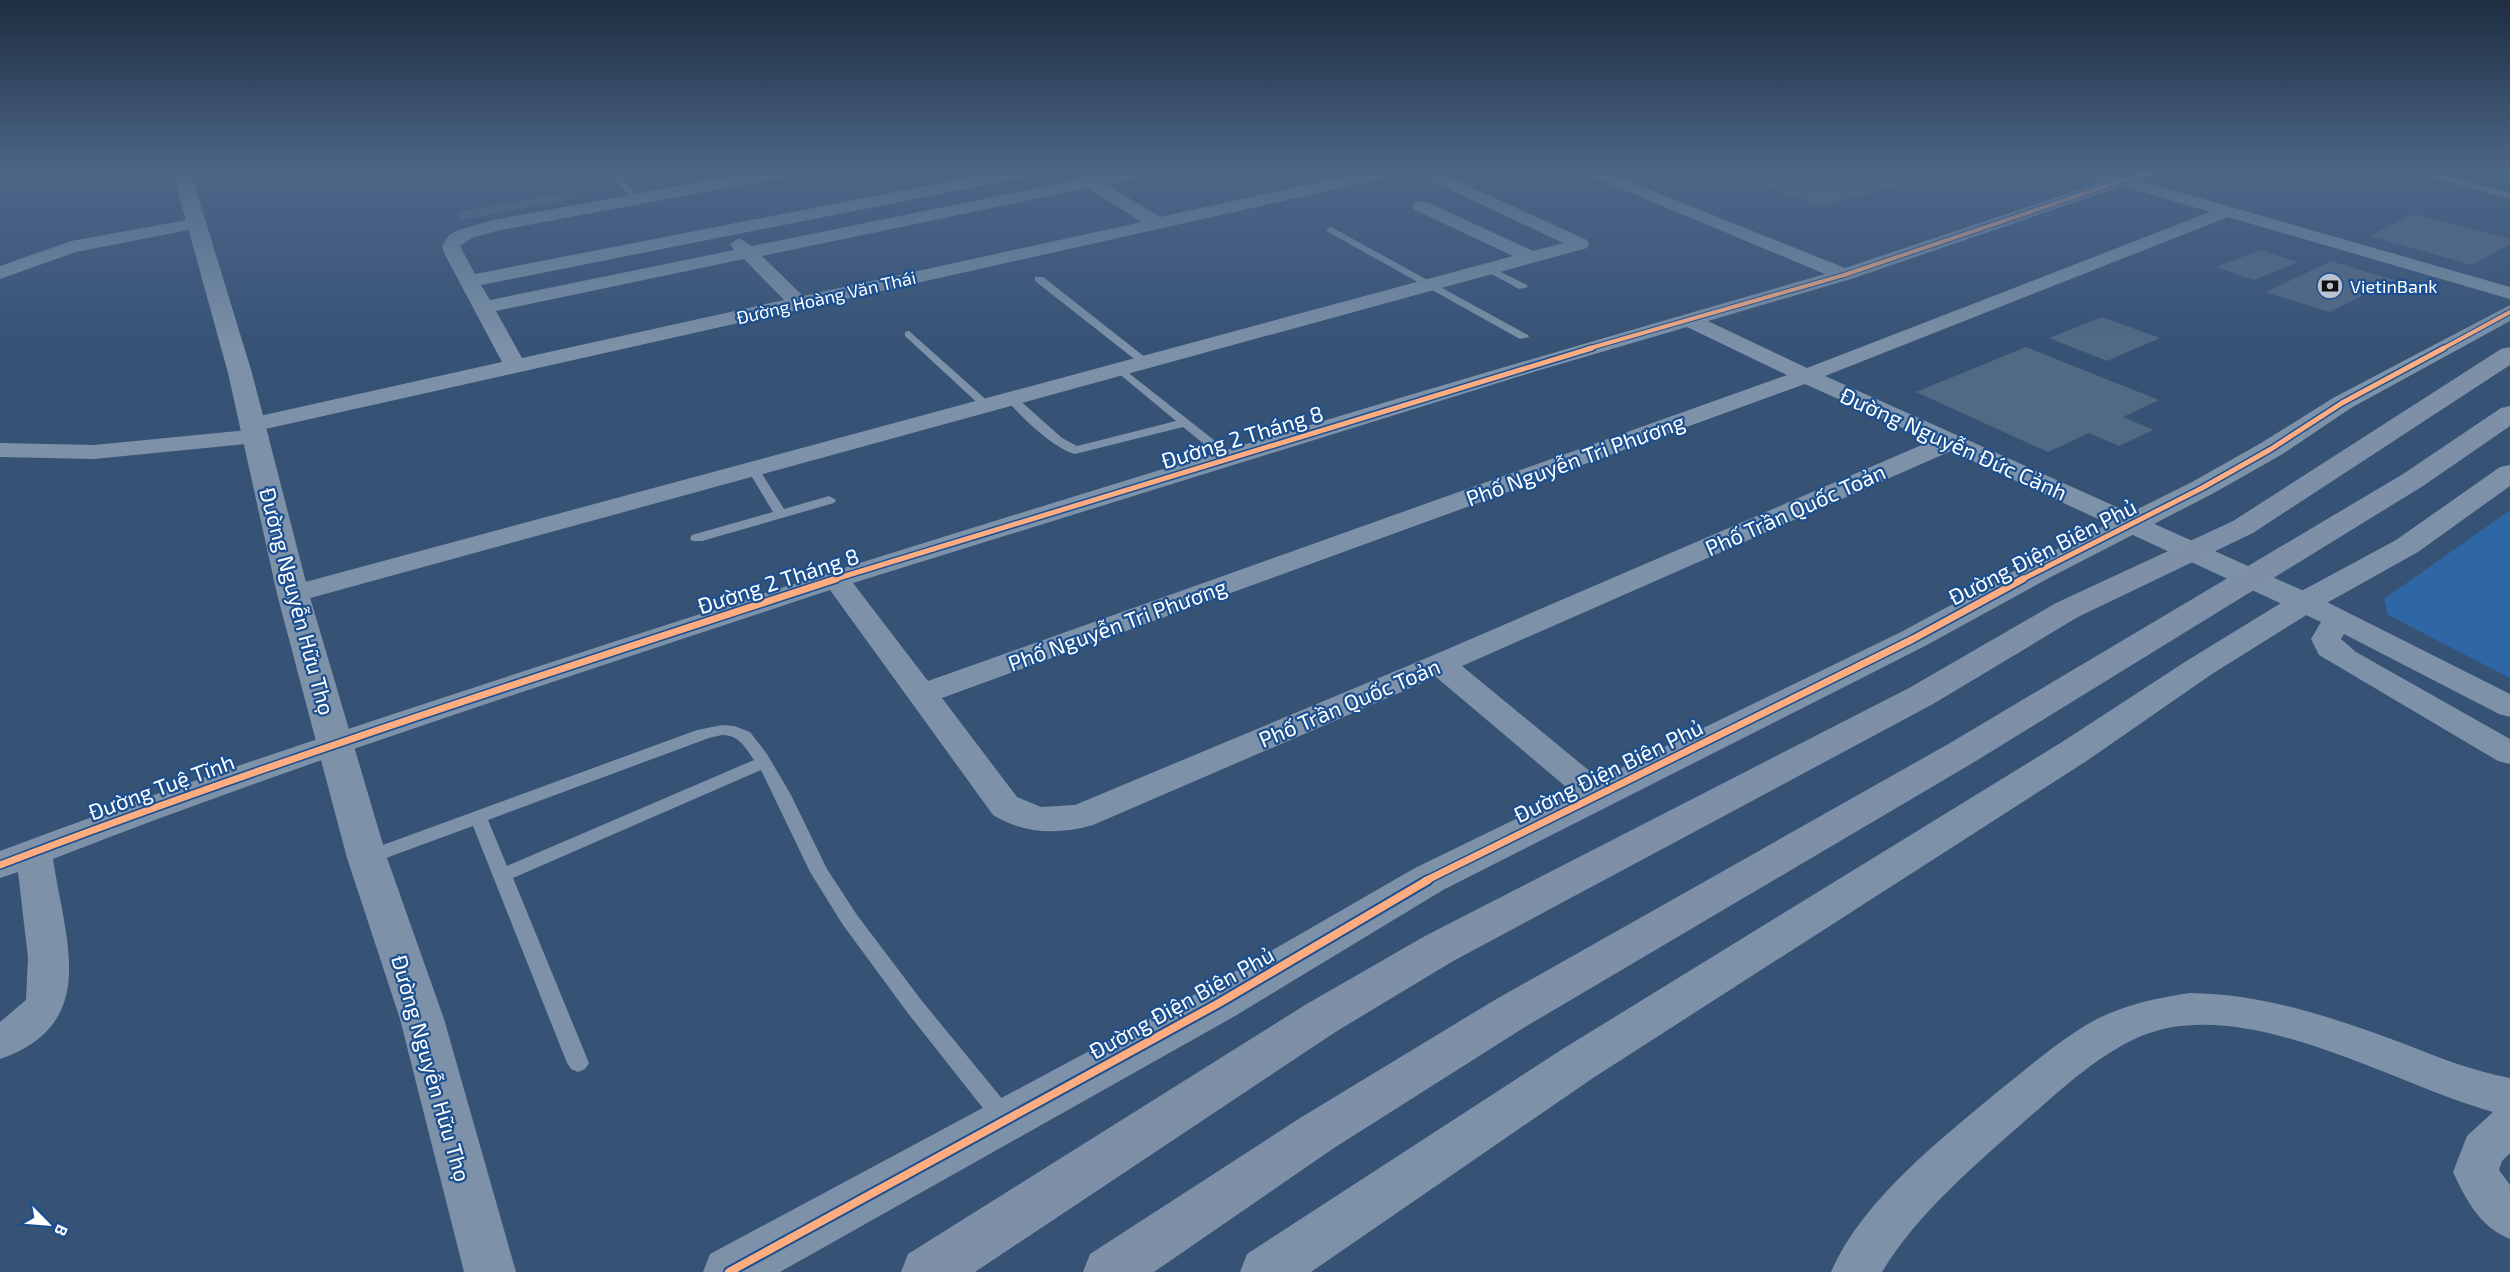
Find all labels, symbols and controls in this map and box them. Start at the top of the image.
street label: Đường Hoàng Văn Thái [734,266,918,328]
bank icon: VietinBank [2315,271,2345,301]
place label: VietinBank [2350,275,2438,297]
street label: Đường Nguyễn Đức Cảnh [1837,381,2071,505]
street label: Đường 2 Tháng 8 [1158,399,1326,473]
street label: Phố Nguyễn Tri Phương [1462,407,1688,511]
street label: Phố Trần Quốc Toản [1701,458,1890,561]
street label: Đường Nguyễn Hữu Thọ [255,484,341,718]
street label: Đường Điện Biên Phủ [1944,492,2140,610]
street label: Đường 2 Tháng 8 [694,542,862,618]
street label: Phố Nguyễn Tri Phương [1004,572,1230,676]
street label: Phố Trần Quốc Toản [1254,652,1444,753]
street label: Đường Điện Biên Phủ [1509,713,1707,827]
street label: Đường Tuệ Tĩnh [84,748,238,824]
street label: Đường Điện Biên Phủ [1084,940,1278,1064]
street label: Đường Nguyễn Hữu Thọ [387,952,477,1184]
north arrow [18,1194,78,1254]
text: B [51,1222,73,1239]

